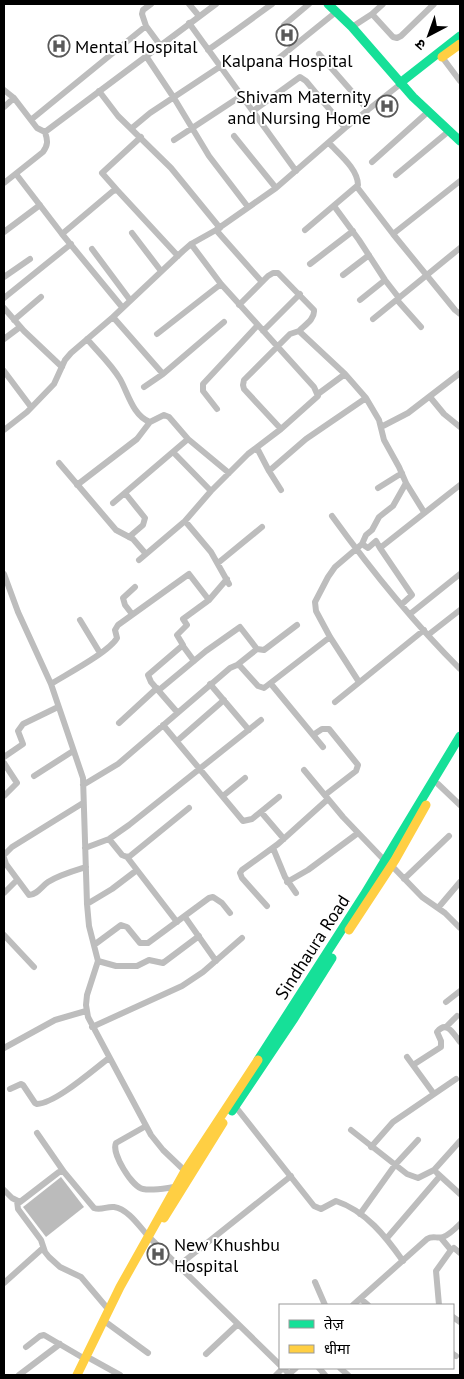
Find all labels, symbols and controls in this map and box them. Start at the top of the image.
north arrow [404,10,454,60]
hospital icon: Kalpana Hospital [275,23,299,47]
hospital icon: Mental Hospital [47,34,71,58]
place label: Mental Hospital [75,35,198,58]
text: उ [411,35,429,54]
place label: Kalpana Hospital [221,49,353,72]
place label: Shivam Maternity and Nursing Home [228,85,372,129]
hospital icon: Shivam Maternity and Nursing Home [375,94,399,118]
street label: Sindhaura Road [270,890,354,1004]
place label: New Khushbu Hospital [174,1233,280,1277]
hospital icon: New Khushbu Hospital [146,1242,170,1266]
legend [279,1304,454,1369]
text: तेज़ [324,1314,345,1333]
text: धीमा [324,1339,351,1358]

